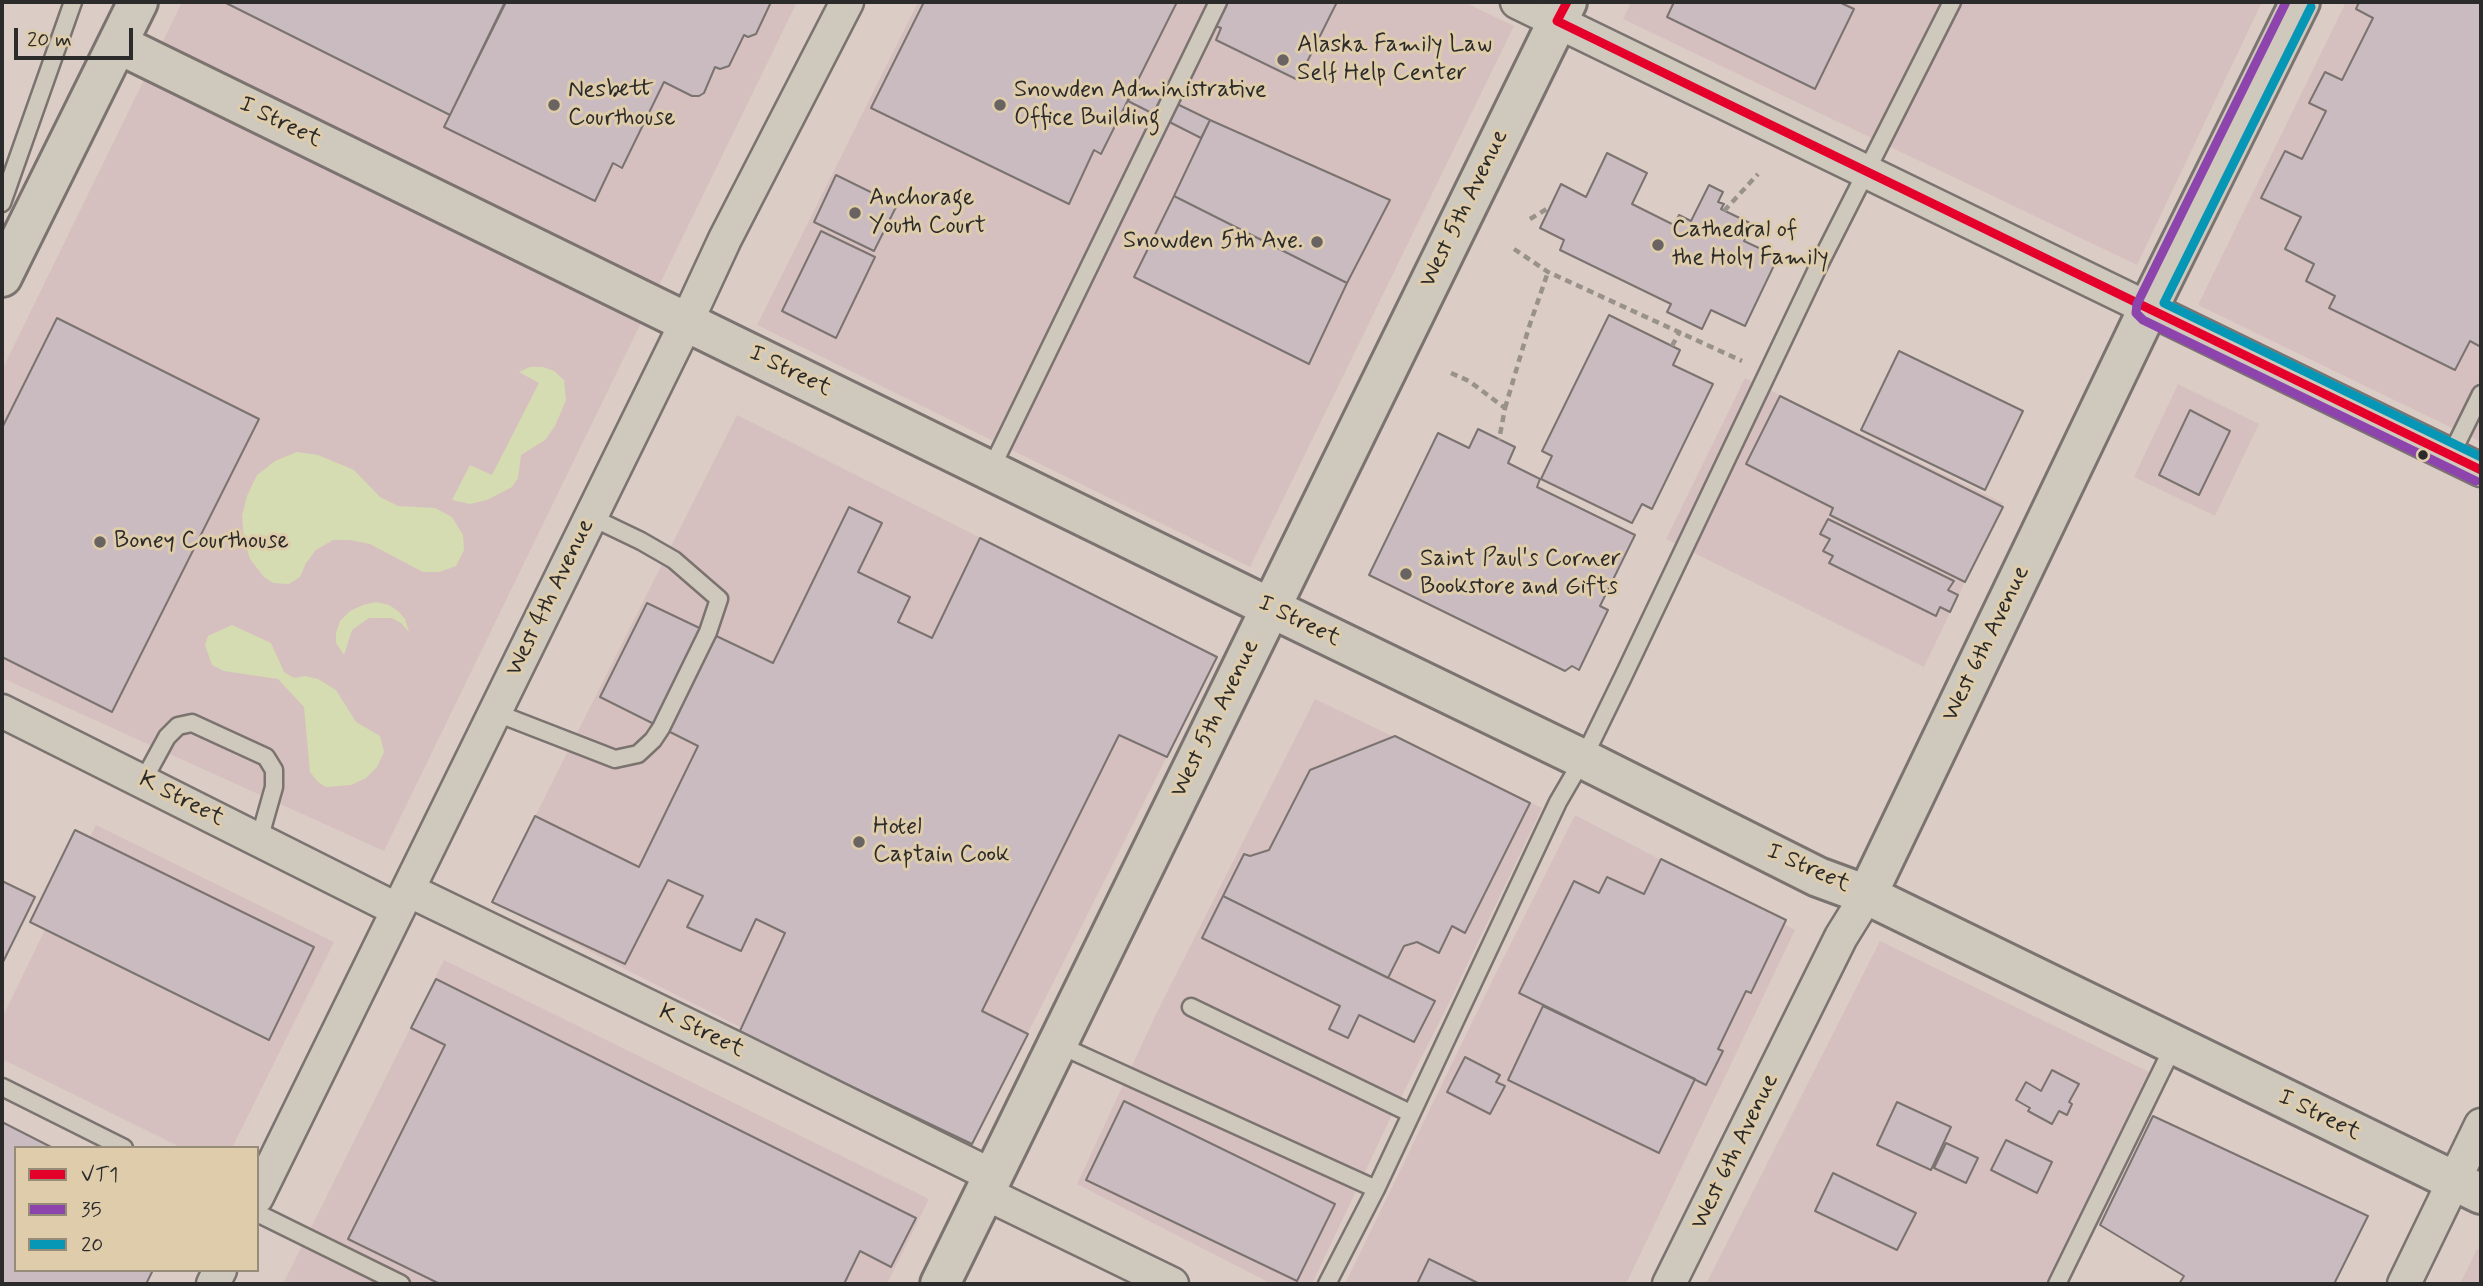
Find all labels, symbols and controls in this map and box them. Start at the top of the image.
scale bar [18,14,136,58]
text: 20 m [27,26,72,54]
place label: Alaska Family Law Self Help Center [1297,32,1492,88]
marker: Alaska Family Law Self Help Center [1275,52,1291,68]
place label: Nesbett Courthouse [568,77,675,133]
place label: Snowden Administrative Office Building [1014,77,1267,133]
street label: I Street [234,91,326,155]
marker: Nesbett Courthouse [546,97,562,113]
marker: Snowden Administrative Office Building [992,97,1008,113]
street label: West 5th Avenue [1414,125,1516,293]
place label: Anchorage Youth Court [869,185,986,241]
marker: Anchorage Youth Court [847,205,863,221]
place label: Cathedral of the Holy Family [1672,217,1829,273]
place label: Snowden 5th Ave. [1123,228,1303,256]
marker: Snowden 5th Ave. [1309,234,1325,250]
marker: Cathedral of the Holy Family [1650,237,1666,253]
street label: I Street [744,340,836,404]
unlabelled marker [2416,448,2430,462]
street label: West 4th Avenue [500,515,602,681]
place label: Boney Courthouse [114,528,289,556]
marker: Boney Courthouse [92,534,108,550]
place label: Saint Paul's Corner Bookstore and Gifts [1420,546,1621,602]
street label: West 6th Avenue [1937,561,2037,727]
marker: Saint Paul's Corner Bookstore and Gifts [1398,566,1414,582]
street label: I Street [1253,590,1345,654]
street label: West 5th Avenue [1165,635,1267,803]
street label: K Street [133,766,229,834]
place label: Hotel Captain Cook [873,814,1010,870]
marker: Hotel Captain Cook [851,834,867,850]
street label: I Street [1762,838,1854,900]
street label: K Street [653,999,749,1065]
street label: West 6th Avenue [1686,1069,1786,1235]
street label: I Street [2273,1084,2365,1148]
legend [14,1146,259,1272]
text: VT1 [81,1161,118,1189]
text: 35 [81,1196,102,1224]
text: 20 [81,1231,103,1259]

